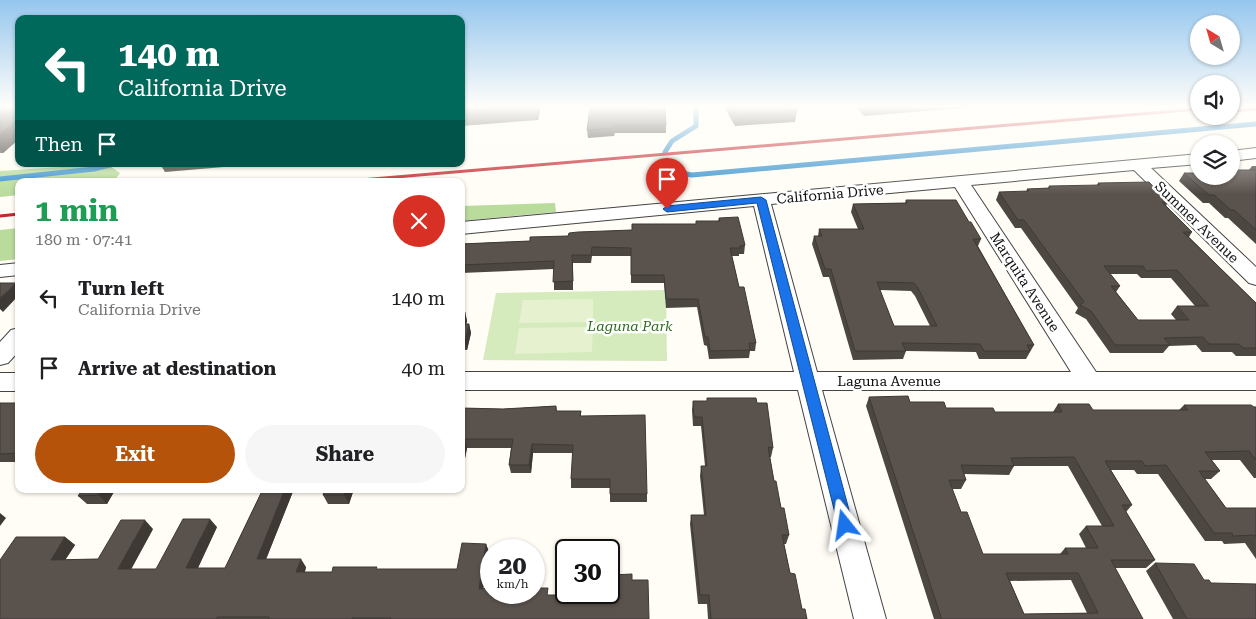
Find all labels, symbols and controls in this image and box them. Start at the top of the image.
north arrow [1190,15,1240,65]
map controls [1190,15,1240,185]
text: 140 m [118,34,219,75]
icon: left [35,35,100,100]
button: sound [1190,75,1240,125]
text: California Drive [118,76,287,101]
icon: arrive [93,130,121,158]
text: Then [35,133,83,156]
button: layers [1190,135,1240,185]
pin [646,158,688,209]
icon: arrive [653,165,681,193]
street label: Summer Avenue [1152,178,1242,266]
street label: California Drive [776,181,884,207]
text: 1 min [35,193,118,228]
button: close [393,195,445,247]
street label: Marquita Avenue [987,229,1063,335]
text: 180 m · 07:41 [35,230,133,249]
text: Turn left [78,277,164,300]
icon: left [35,284,63,312]
text: 140 m [391,287,445,310]
text: California Drive [78,300,201,319]
park label: Laguna Park [586,318,673,334]
icon: arrive [35,354,63,382]
text: Arrive at destination [78,357,276,380]
text: 40 m [402,357,445,380]
street label: Laguna Avenue [837,373,941,389]
button: Exit [35,425,235,483]
button: Share [245,425,445,483]
position arrow [818,498,870,550]
speed limit sign: 30 [555,539,620,604]
text: 20 [498,551,527,580]
text: km/h [496,577,529,591]

